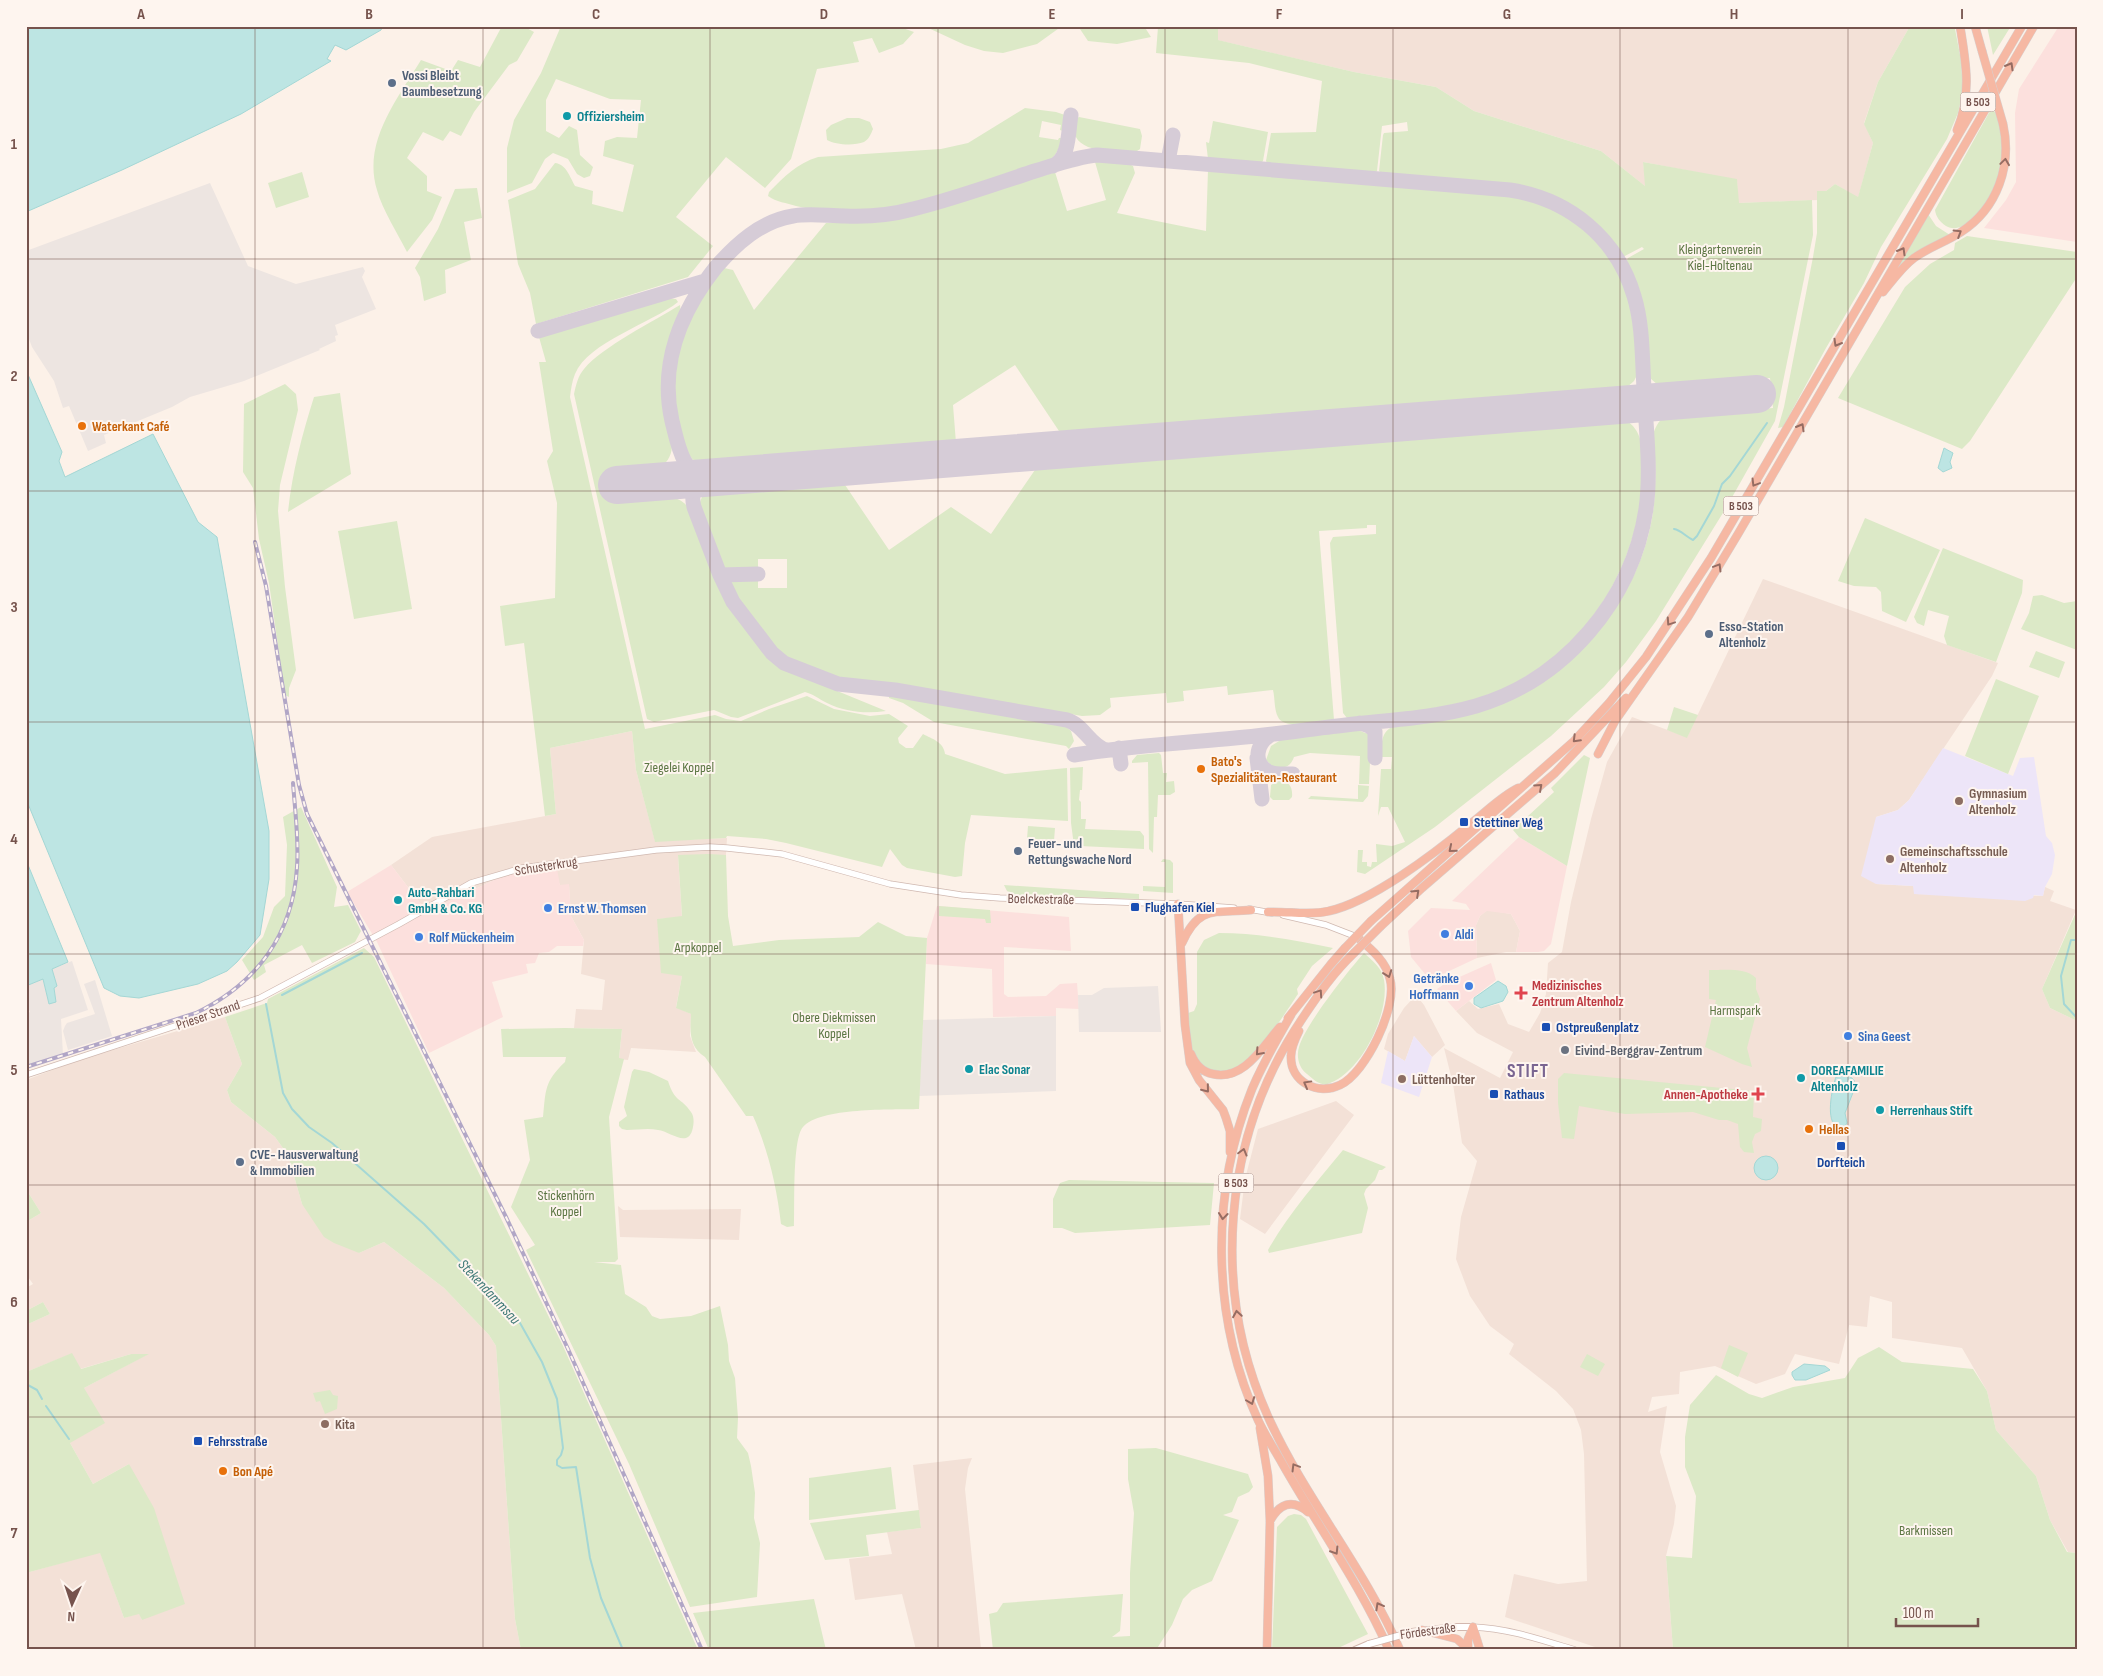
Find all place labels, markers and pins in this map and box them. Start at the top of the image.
place label: Vossi Bleibt Baumbesetzung [402,67,482,100]
marker: Vossi Bleibt Baumbesetzung [386,77,398,89]
place label: Offiziersheim [577,108,644,125]
marker: Offiziersheim [561,110,573,122]
place label: Waterkant Café [92,418,170,435]
marker: Waterkant Café [76,420,88,432]
place label: Esso-Station Altenholz [1718,618,1784,651]
marker: Esso-Station Altenholz [1703,628,1715,640]
place label: Bato's Spezialitäten-Restaurant [1211,753,1337,786]
marker: Bato's Spezialitäten-Restaurant [1195,763,1207,775]
place label: Gymnasium Altenholz [1968,785,2027,818]
marker: Gymnasium Altenholz [1953,795,1965,807]
place label: Stettiner Weg [1474,814,1543,831]
marker: Stettiner Weg [1458,816,1470,828]
place label: Feuer- und Rettungswache Nord [1028,835,1132,868]
place label: Gemeinschaftsschule Altenholz [1899,843,2008,876]
marker: Feuer- und Rettungswache Nord [1012,845,1024,857]
marker: Gemeinschaftsschule Altenholz [1884,853,1896,865]
place label: Auto-Rahbari GmbH & Co. KG [407,884,482,917]
marker: Auto-Rahbari GmbH & Co. KG [392,894,404,906]
place label: Flughafen Kiel [1145,899,1215,916]
place label: Ernst W. Thomsen [558,900,646,917]
marker: Flughafen Kiel [1129,901,1141,913]
marker: Ernst W. Thomsen [542,902,554,914]
place label: Aldi [1454,926,1474,943]
marker: Aldi [1439,928,1451,940]
place label: Rolf Mückenheim [429,929,514,946]
marker: Rolf Mückenheim [413,931,425,943]
place label: Getränke Hoffmann [1409,970,1459,1003]
place label: Medizinisches Zentrum Altenholz [1532,977,1624,1010]
marker: Getränke Hoffmann [1463,980,1475,992]
marker: Medizinisches Zentrum Altenholz [1514,986,1528,1000]
place label: Ostpreußenplatz [1556,1019,1640,1036]
marker: Ostpreußenplatz [1540,1021,1552,1033]
place label: Sina Geest [1858,1028,1911,1045]
marker: Sina Geest [1842,1030,1854,1042]
place label: Eivind-Berggrav-Zentrum [1575,1042,1702,1059]
marker: Eivind-Berggrav-Zentrum [1559,1044,1571,1056]
place label: Elac Sonar [979,1061,1031,1078]
place label: DOREAFAMILIE Altenholz [1810,1062,1884,1095]
marker: Elac Sonar [963,1063,975,1075]
place label: Lüttenholter [1412,1071,1476,1088]
marker: DOREAFAMILIE Altenholz [1795,1072,1807,1084]
marker: Lüttenholter [1396,1073,1408,1085]
place label: Rathaus [1504,1086,1545,1103]
place label: Annen-Apotheke [1663,1086,1748,1103]
marker: Rathaus [1488,1088,1500,1100]
marker: Annen-Apotheke [1752,1088,1764,1100]
place label: Herrenhaus Stift [1890,1102,1973,1119]
marker: Herrenhaus Stift [1874,1104,1886,1116]
place label: Hellas [1819,1121,1849,1138]
marker: Hellas [1803,1123,1815,1135]
marker: Dorfteich [1835,1140,1847,1152]
place label: CVE- Hausverwaltung & Immobilien [250,1146,358,1179]
place label: Dorfteich [1817,1154,1865,1171]
marker: CVE- Hausverwaltung & Immobilien [234,1156,246,1168]
place label: Kita [335,1416,355,1433]
marker: Kita [319,1418,331,1430]
place label: Fehrsstraße [208,1433,268,1450]
marker: Fehrsstraße [192,1435,204,1447]
place label: Bon Apé [233,1463,273,1480]
marker: Bon Apé [217,1465,229,1477]

